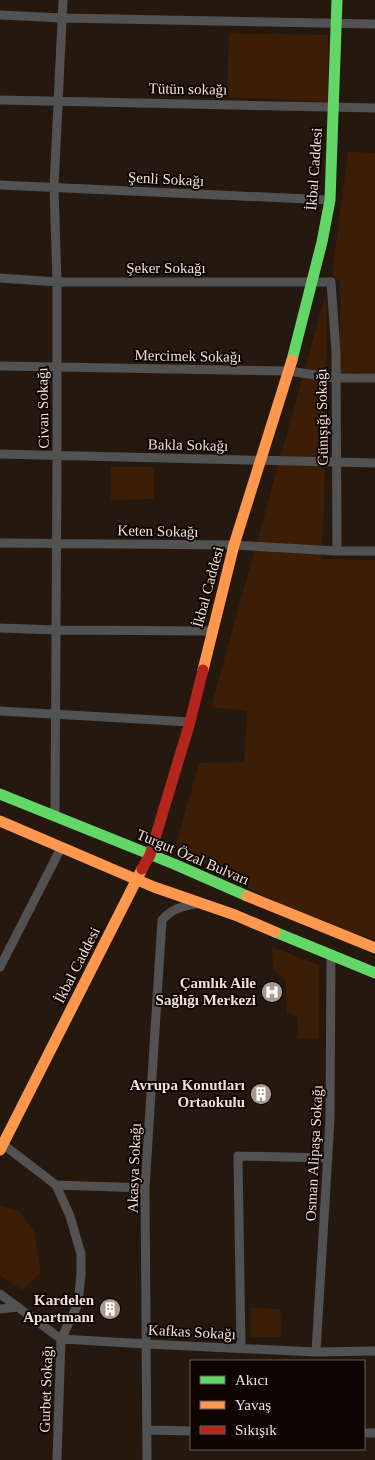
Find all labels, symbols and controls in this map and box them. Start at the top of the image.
street label: Tütün sokağı [148,80,228,98]
street label: İkbal Caddesi [303,127,325,211]
street label: Şenli Sokağı [128,169,204,189]
street label: Şeker Sokağı [126,260,206,276]
street label: Mercimek Sokağı [134,347,242,365]
street label: Civan Sokağı [34,367,52,449]
street label: Günışığı Sokağı [313,368,331,466]
street label: Bakla Sokağı [148,436,228,454]
street label: Keten Sokağı [117,522,199,540]
street label: İkbal Caddesi [190,545,226,629]
street label: Turgut Özal Bulvarı [134,826,252,888]
street label: İkbal Caddesi [51,924,103,1006]
place label: Çamlık Aile Sağlığı Merkezi [156,975,256,1008]
hospital icon: Çamlık Aile Sağlığı Merkezi [260,980,284,1004]
place label: Avrupa Konutları Ortaokulu [130,1077,245,1110]
building icon: Avrupa Konutları Ortaokulu [249,1082,273,1106]
street label: Osman Alipaşa Sokağı [302,1084,326,1222]
street label: Akasya Sokağı [124,1123,144,1213]
place label: Kardelen Apartmanı [23,1292,95,1325]
building icon: Kardelen Apartmanı [98,1297,122,1321]
street label: Kafkas Sokağı [148,1322,236,1342]
street label: Gurbet Sokağı [36,1345,56,1433]
legend [190,1360,365,1450]
text: Akıcı [235,1372,268,1388]
text: Yavaş [235,1397,271,1413]
text: Sıkışık [235,1422,277,1438]

